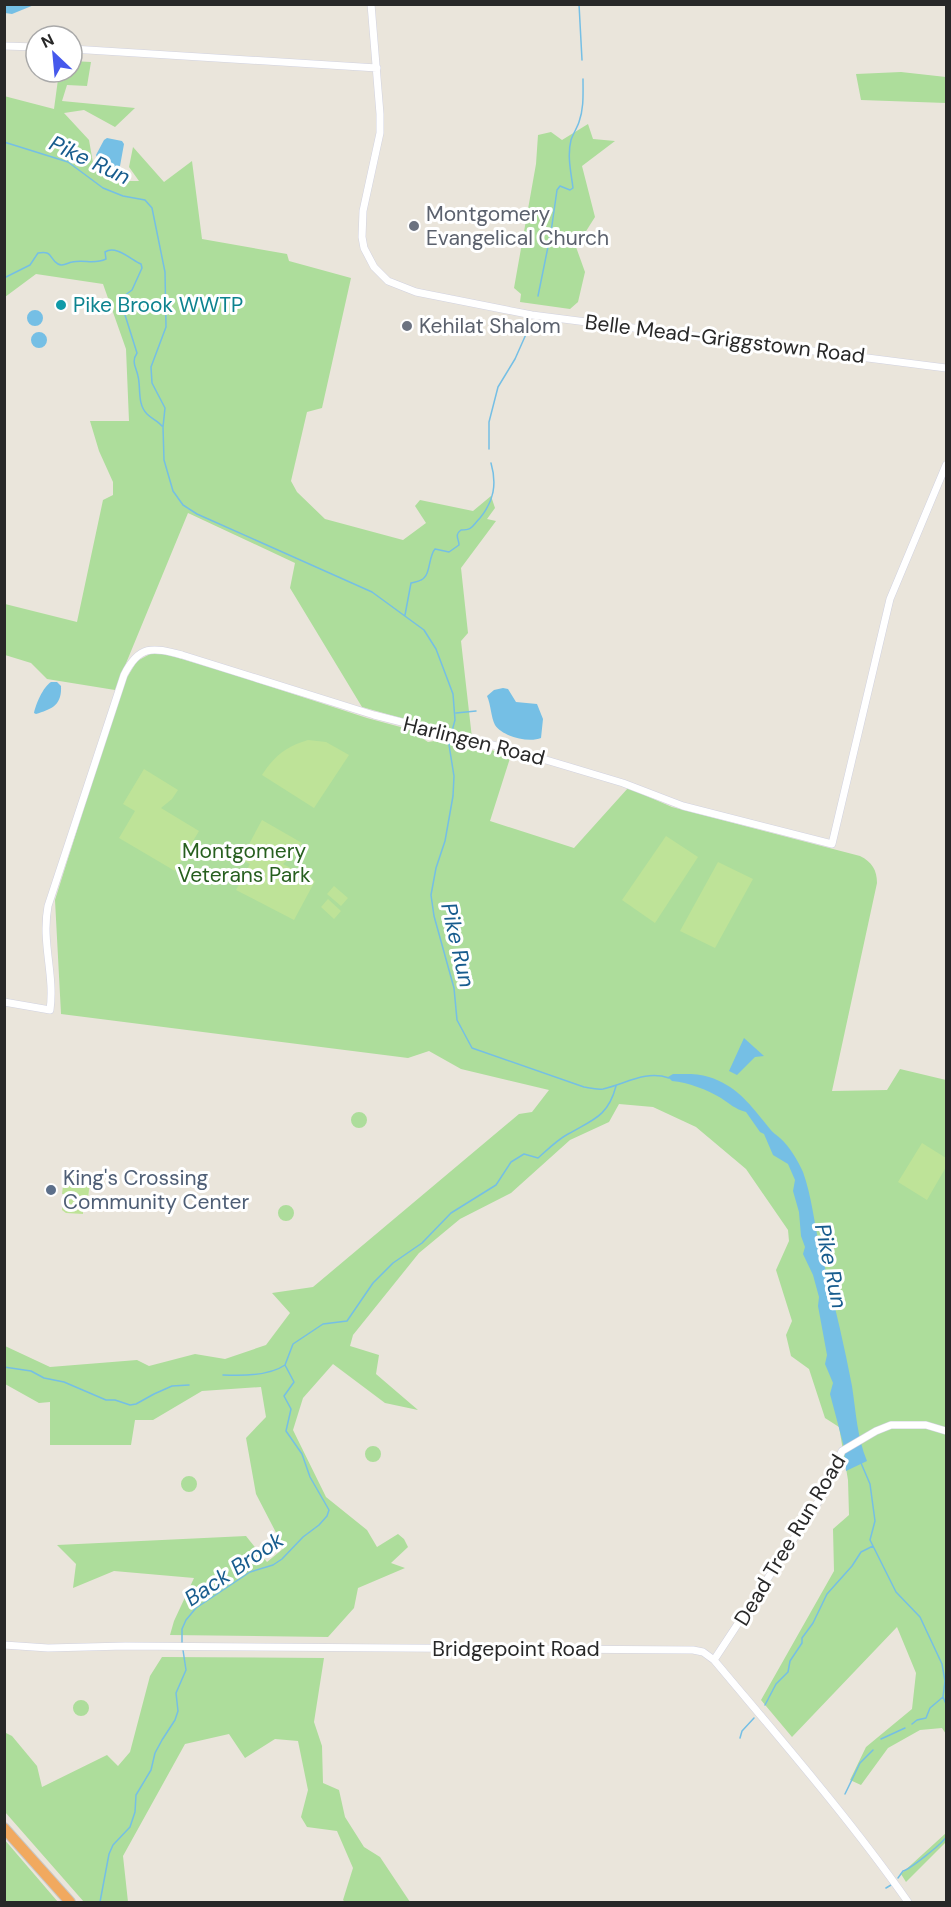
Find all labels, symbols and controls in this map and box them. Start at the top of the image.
north arrow [24,24,84,84]
text: N [38,29,57,53]
water label: Pike Run [45,129,135,191]
place label: Montgomery Evangelical Church [426,200,609,252]
marker: Montgomery Evangelical Church [407,219,421,233]
place label: Pike Brook WWTP [73,291,243,319]
marker: Pike Brook WWTP [54,298,68,312]
street label: Belle Mead-Griggstown Road [583,308,867,370]
place label: Kehilat Shalom [419,312,561,340]
marker: Kehilat Shalom [400,319,414,333]
street label: Harlingen Road [400,710,548,772]
park label: Montgomery Veterans Park [178,837,311,889]
water label: Pike Run [434,900,482,990]
place label: King's Crossing Community Center [63,1164,249,1216]
marker: King's Crossing Community Center [44,1183,58,1197]
water label: Pike Run [808,1221,854,1311]
street label: Dead Tree Run Road [728,1449,852,1631]
water label: Back Brook [179,1525,290,1613]
street label: Bridgepoint Road [432,1635,600,1663]

